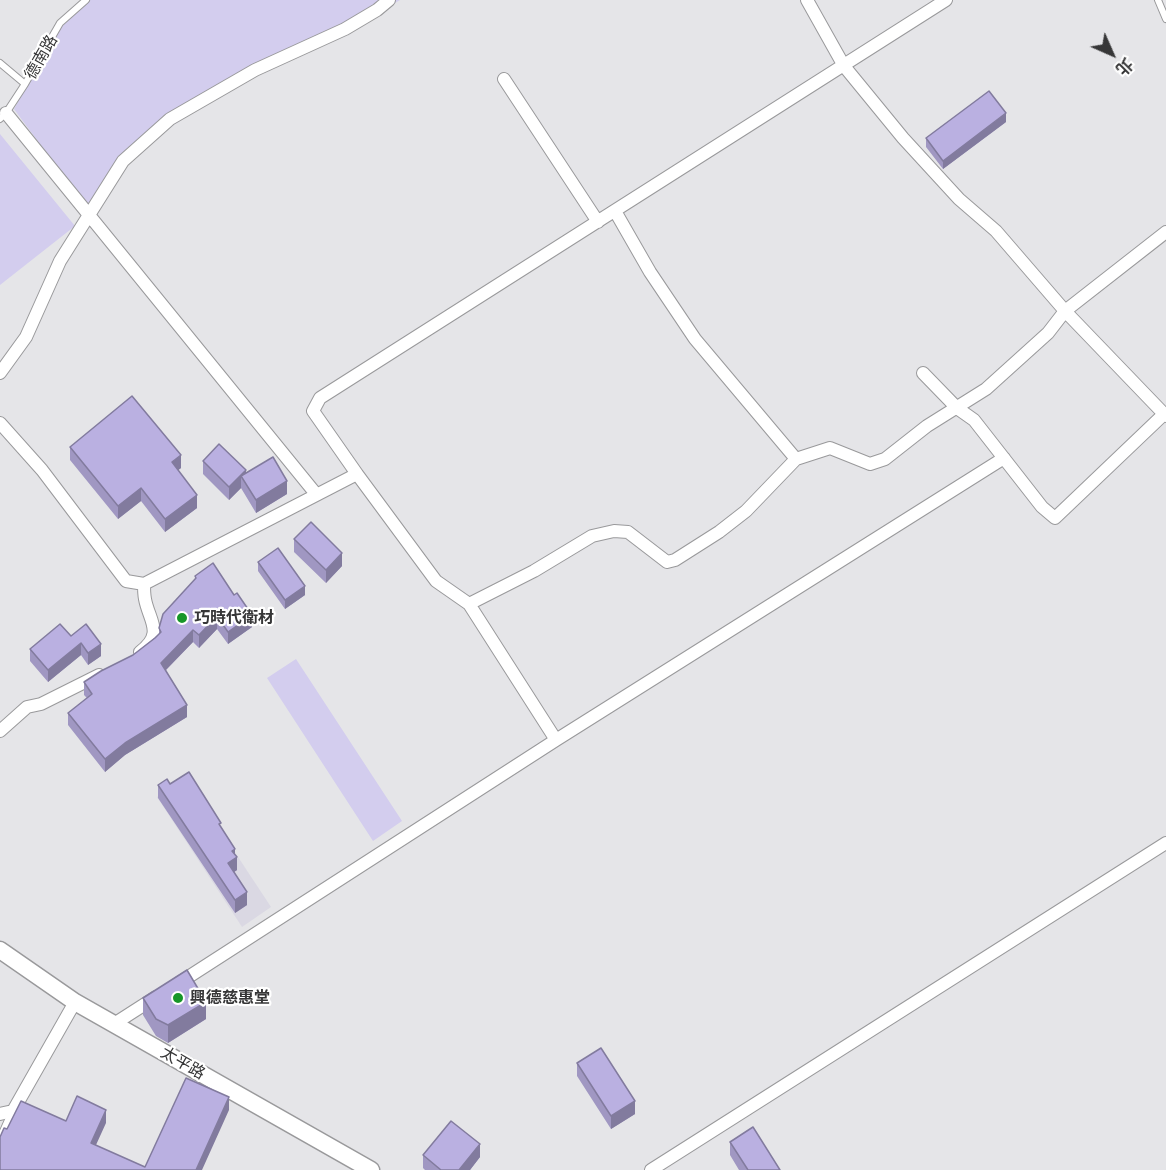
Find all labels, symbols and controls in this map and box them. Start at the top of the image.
north arrow [1082,24,1142,84]
street label: 德南路 [21,31,61,83]
text: 北 [1113,55,1137,79]
place label: 巧時代衛材 [194,608,274,628]
marker: 巧時代衛材 [175,611,189,625]
place label: 興德慈惠堂 [190,988,270,1008]
marker: 興德慈惠堂 [171,991,185,1005]
street label: 太平路 [157,1043,209,1083]

